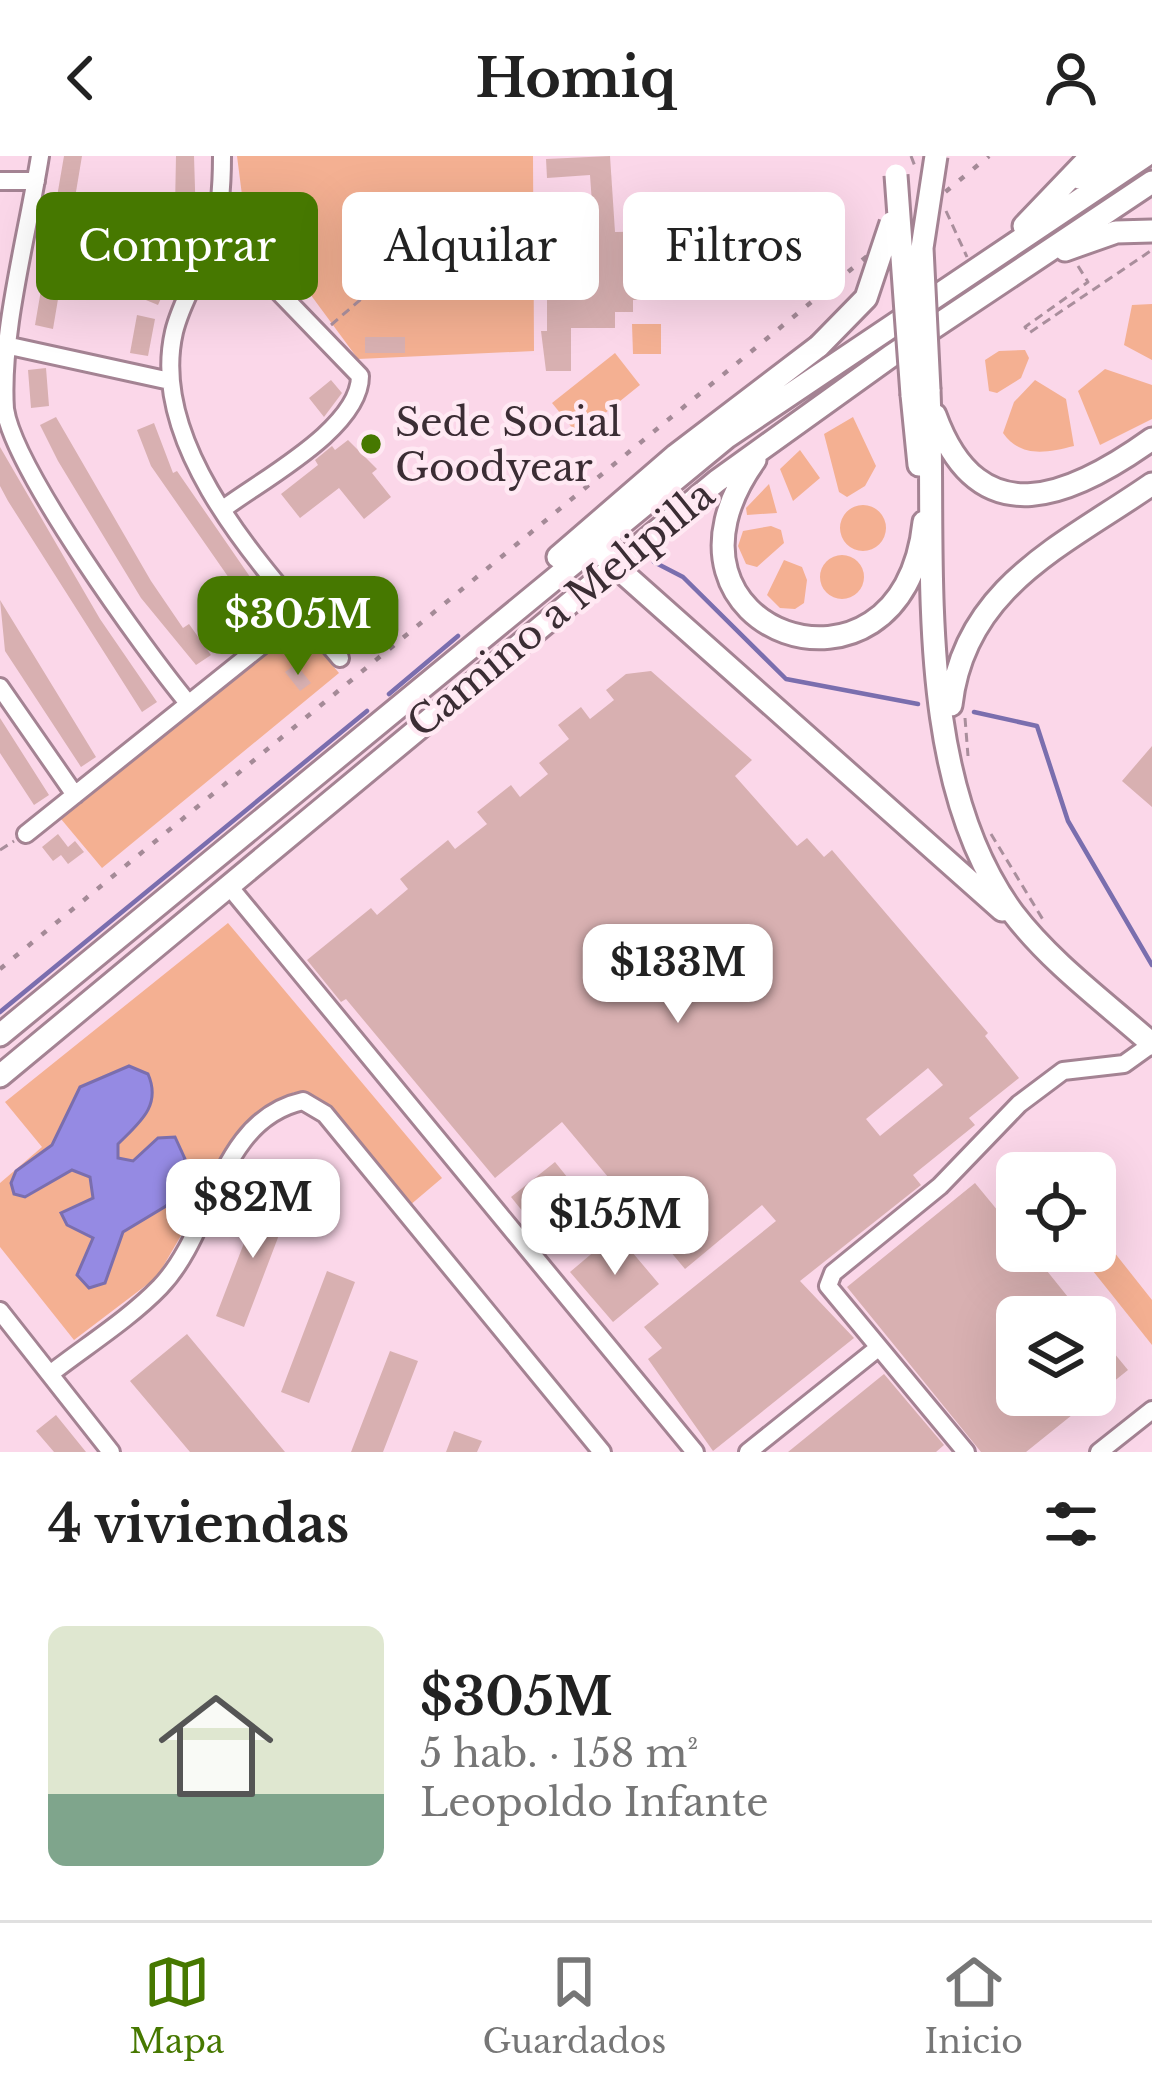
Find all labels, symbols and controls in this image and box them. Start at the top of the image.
icon: back [48,45,114,111]
text: Homiq [475,45,677,112]
icon: person [1038,45,1104,111]
chip: Comprar [36,192,318,300]
chip: Alquilar [342,192,599,300]
chip: Filtros [623,192,845,300]
place label: Sede Social Goodyear [395,398,622,492]
marker: Sede Social Goodyear [358,431,384,457]
street label: Camino a Melipilla [398,470,725,748]
pin: $305M [214,576,382,678]
text: $305M [224,590,372,639]
pin: $133M [594,924,762,1026]
text: $133M [610,938,746,987]
map controls [996,1152,1116,1416]
button: locate [996,1152,1116,1272]
pin: $82M [182,1159,324,1261]
text: $82M [193,1173,313,1222]
pin: $155M [531,1176,699,1278]
text: $155M [548,1190,682,1239]
button: layers [996,1296,1116,1416]
icon: filters [1038,1491,1104,1557]
text: 4 viviendas [48,1493,349,1556]
text: $305M [420,1666,613,1729]
icon: home [144,1674,288,1818]
text: 5 hab. · 158 m² [420,1729,698,1778]
text: Leopoldo Infante [420,1778,769,1827]
tab: Mapa [129,1949,224,2062]
tab: Guardados [482,1949,666,2062]
tab: Inicio [925,1949,1023,2062]

